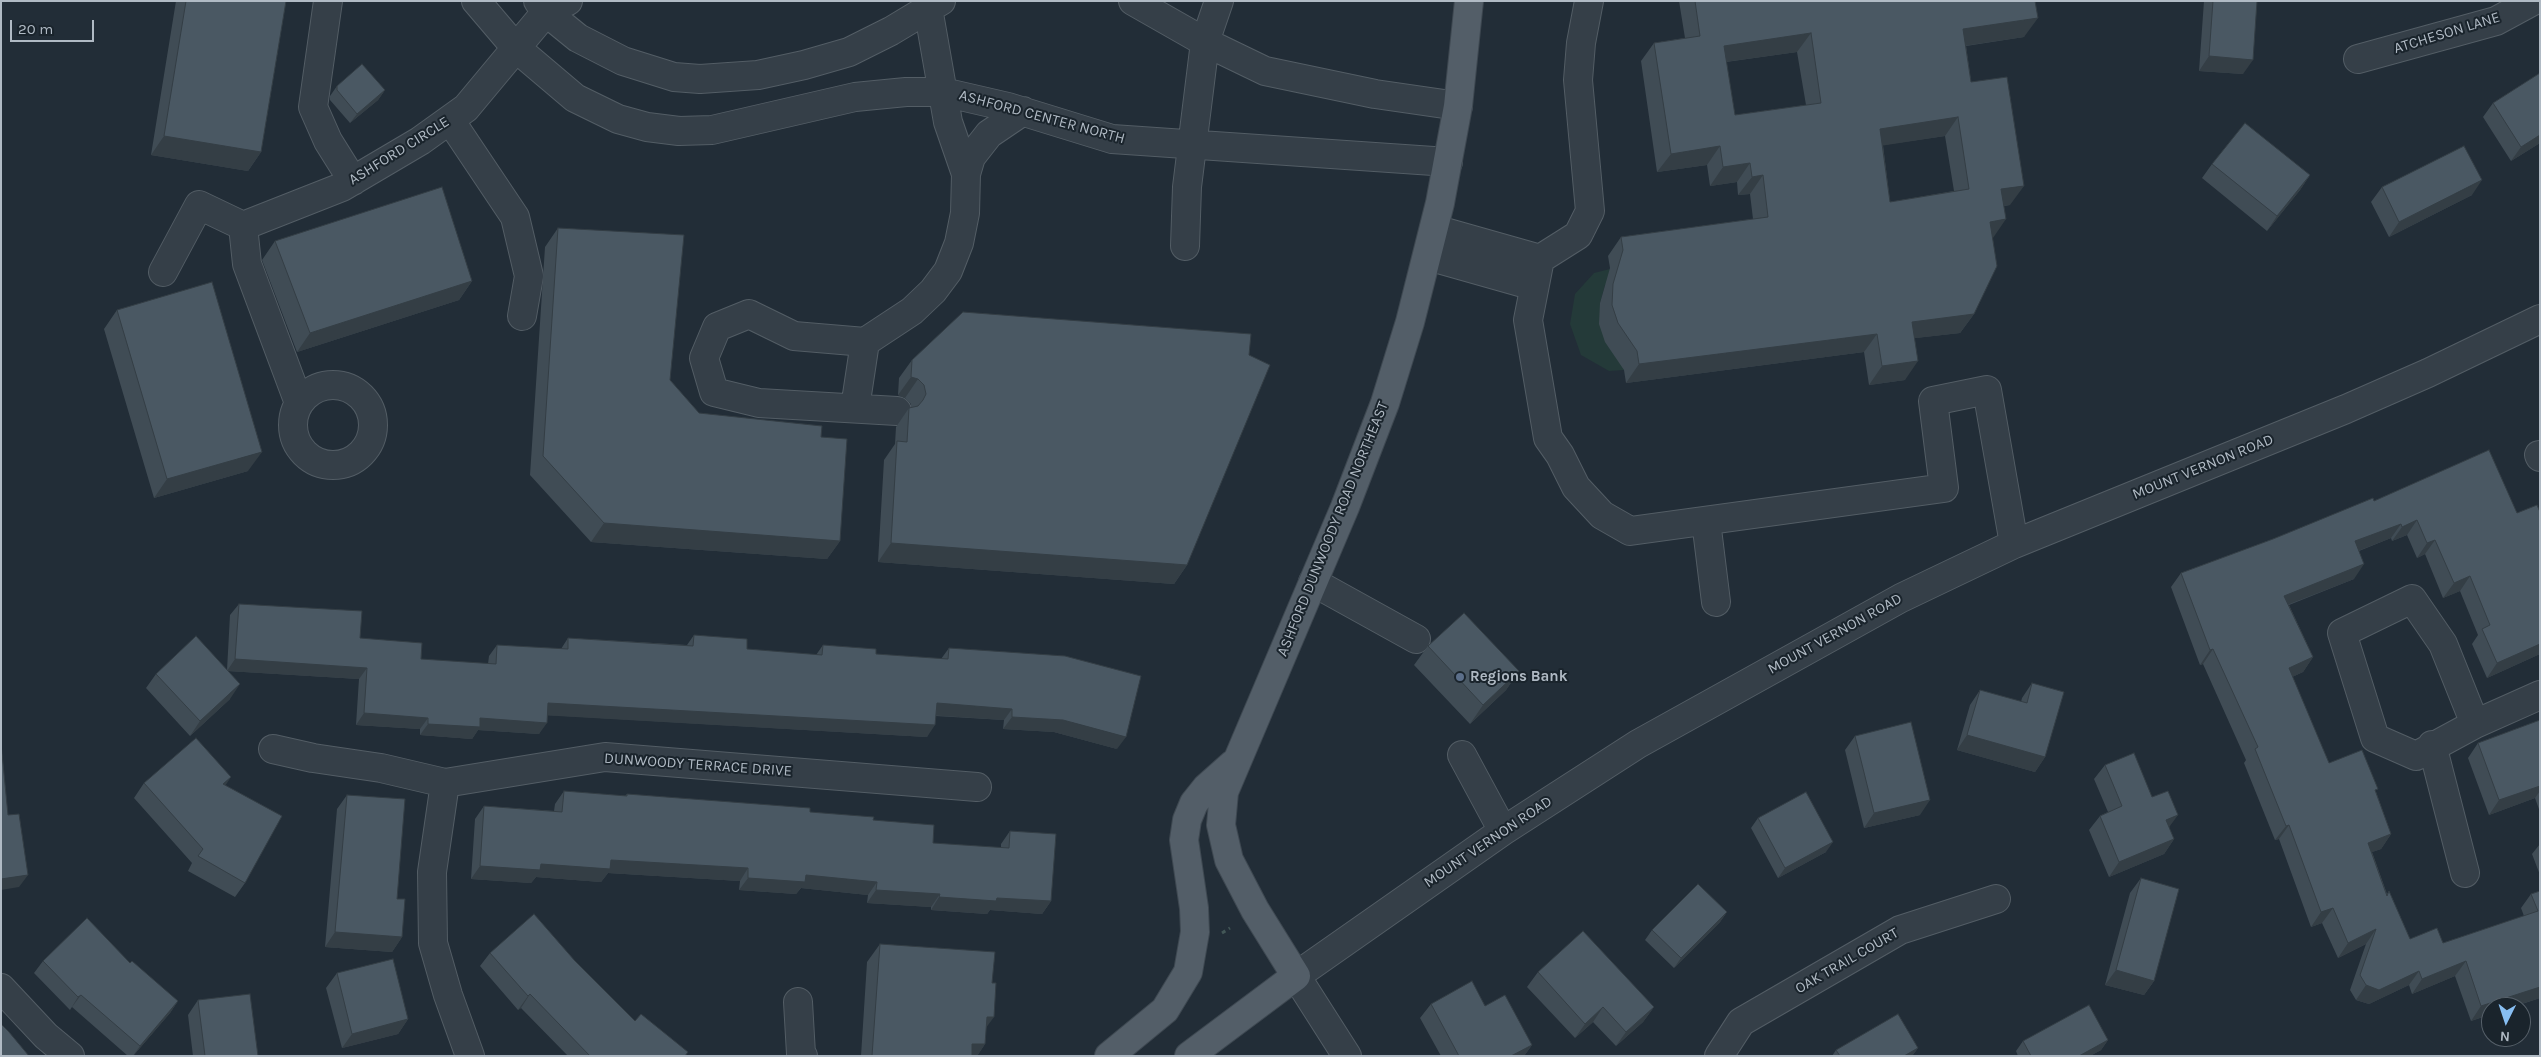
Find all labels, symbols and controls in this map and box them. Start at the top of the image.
street label: ATCHESON LANE [2392,8,2502,58]
scale bar [12,10,96,42]
text: 20 m [18,20,53,38]
street label: ASHFORD CENTER NORTH [957,86,1127,148]
street label: ASHFORD CIRCLE [345,113,453,189]
street label: ASHFORD DUNWOODY ROAD NORTHEAST [1273,399,1393,659]
street label: MOUNT VERNON ROAD [2130,430,2276,504]
street label: MOUNT VERNON ROAD [1765,590,1905,678]
place label: Regions Bank [1470,668,1568,686]
marker: Regions Bank [1454,671,1466,683]
street label: DUNWOODY TERRACE DRIVE [603,749,793,781]
street label: MOUNT VERNON ROAD [1420,792,1556,892]
street label: OAK TRAIL COURT [1792,924,1902,998]
north arrow [2481,997,2531,1047]
text: N [2499,1028,2511,1045]

